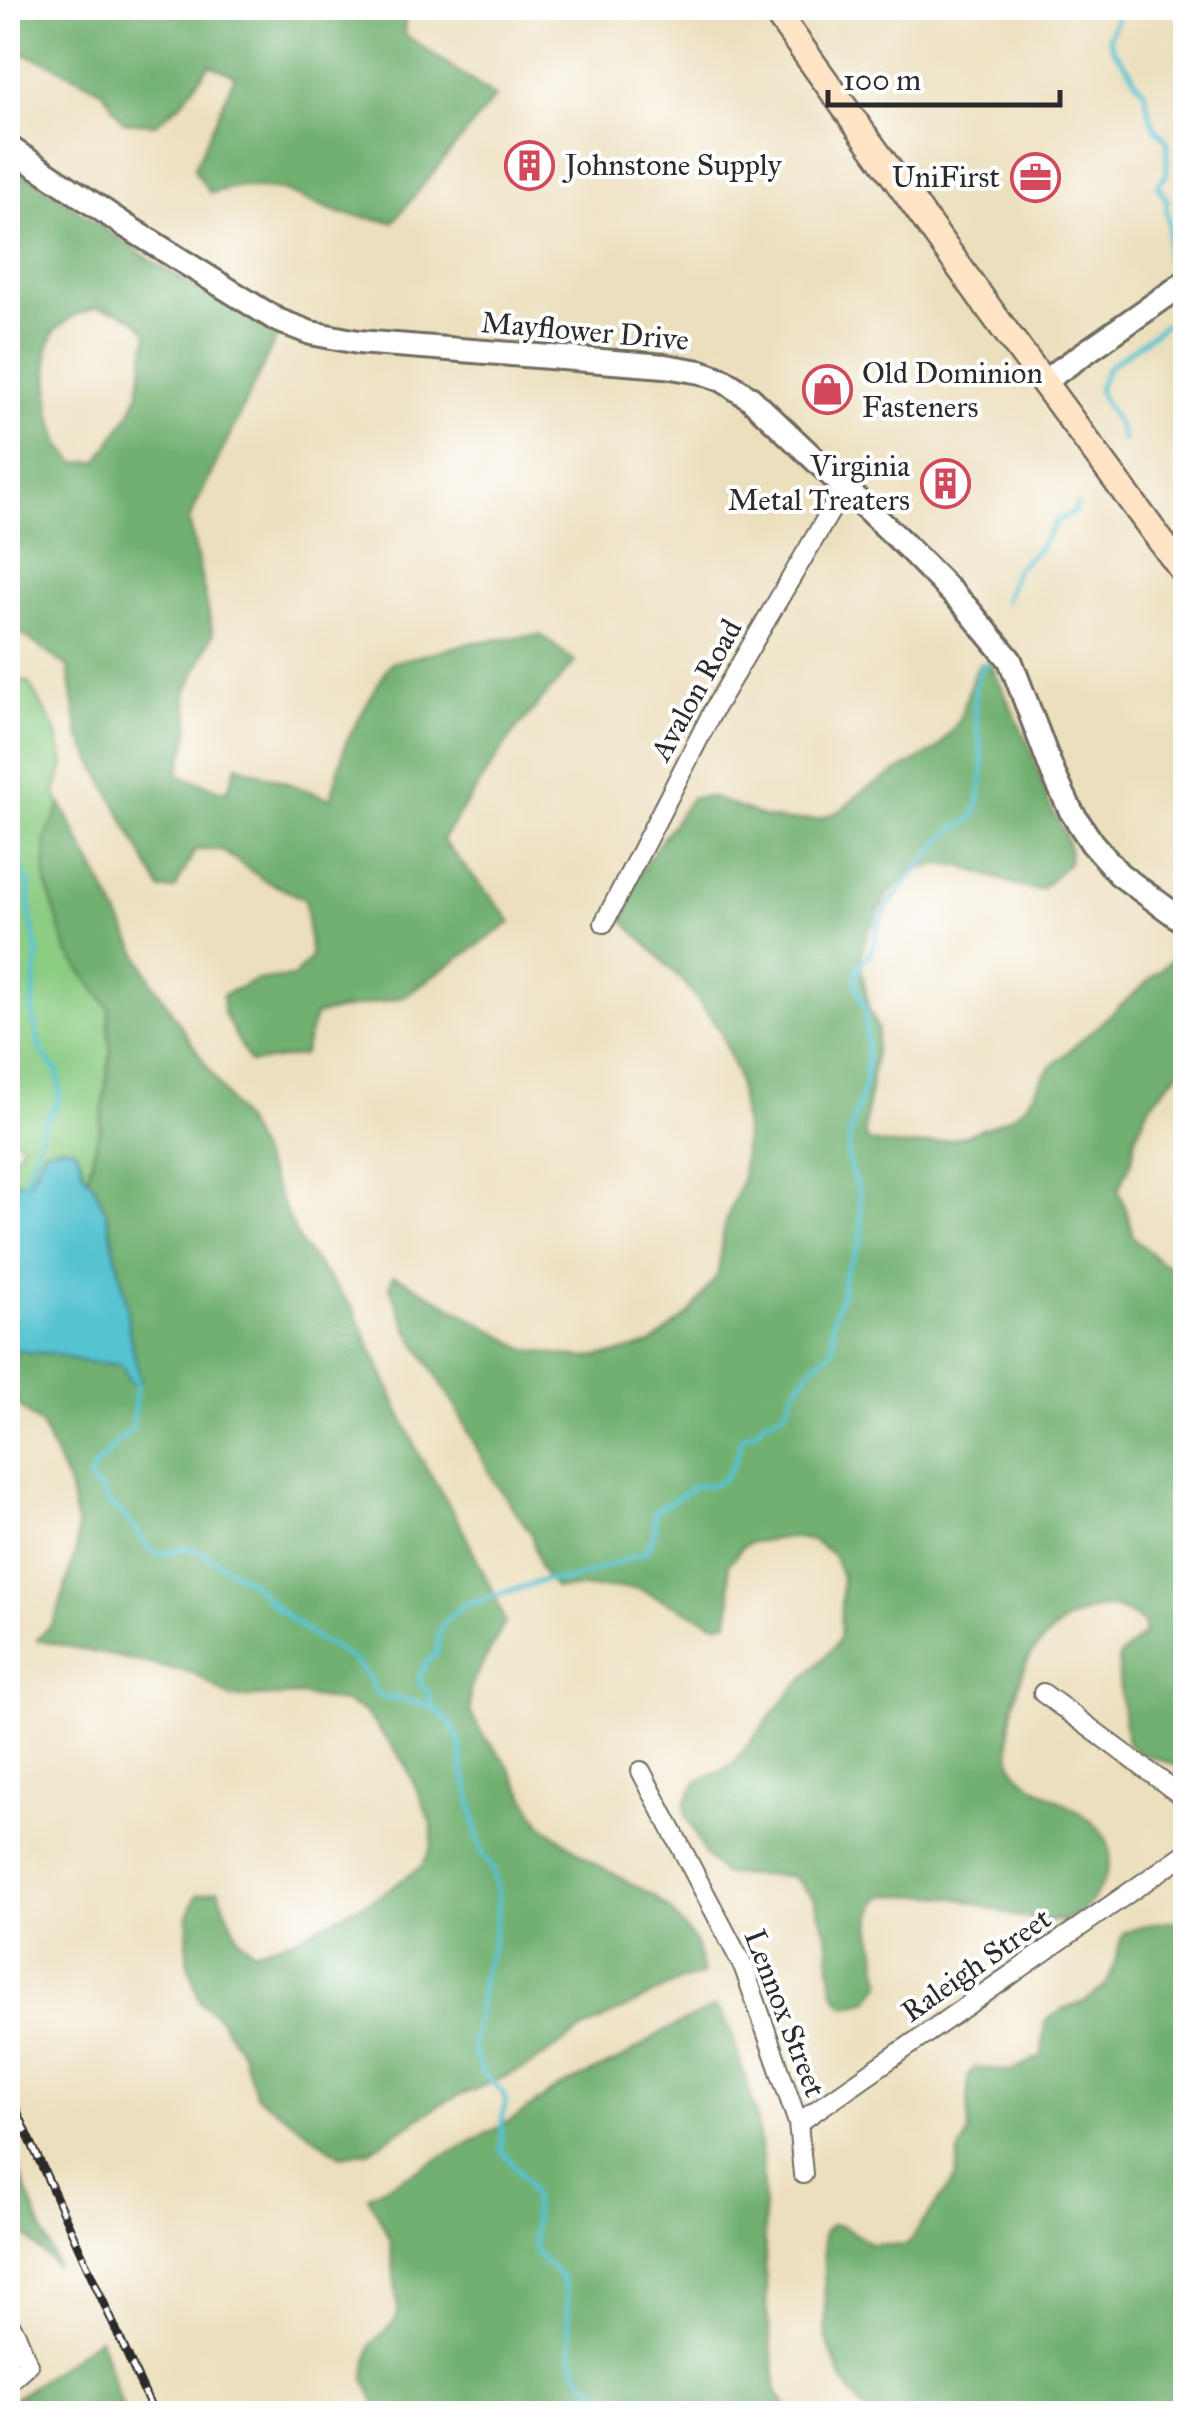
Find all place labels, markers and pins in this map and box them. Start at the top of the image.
building icon: Johnstone Supply [504,139,556,191]
place label: Johnstone Supply [562,147,782,183]
office icon: UniFirst [1009,151,1061,203]
place label: UniFirst [892,159,1000,195]
place label: Old Dominion Fasteners [862,355,1043,425]
shop icon: Old Dominion Fasteners [801,364,853,416]
place label: Virginia Metal Treaters [728,448,910,518]
building icon: Virginia Metal Treaters [919,457,971,509]

